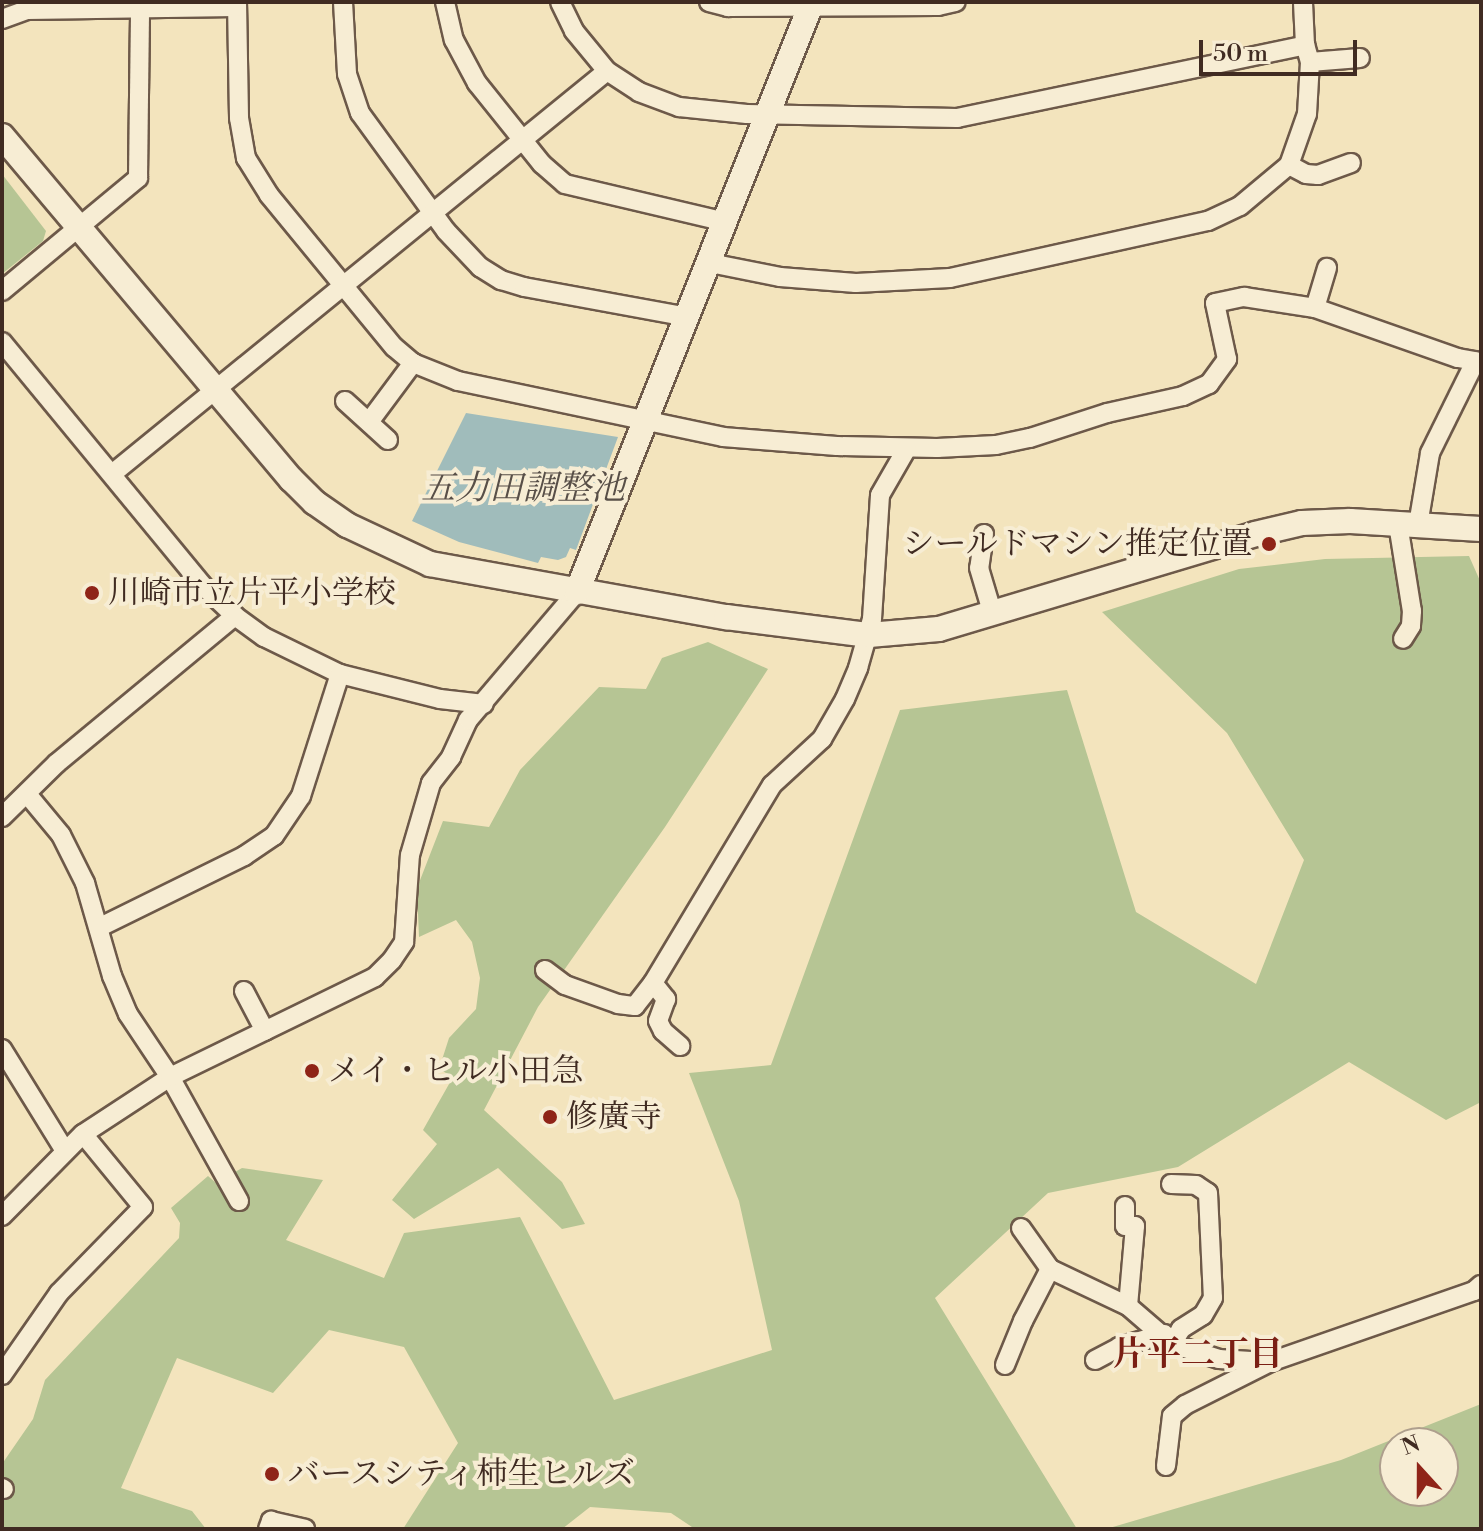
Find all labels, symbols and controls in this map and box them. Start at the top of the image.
scale bar [1203,24,1361,74]
text: 50 m [1213,39,1268,69]
water label: 五力田調整池 [421,470,625,510]
place label: シールドマシン推定位置 [901,525,1253,563]
marker: シールドマシン推定位置 [1260,535,1278,553]
place label: 川崎市立片平小学校 [108,574,396,612]
marker: 川崎市立片平小学校 [83,584,101,602]
place label: メイ・ヒル小田急 [328,1052,584,1090]
marker: メイ・ヒル小田急 [303,1062,321,1080]
place label: 修廣寺 [566,1098,662,1136]
marker: 修廣寺 [541,1108,559,1126]
district label: 片平二丁目 [1113,1336,1283,1376]
north arrow [1379,1427,1459,1507]
text: N [1398,1430,1424,1462]
place label: バースシティ柿生ヒルズ [288,1455,640,1493]
marker: バースシティ柿生ヒルズ [263,1465,281,1483]

